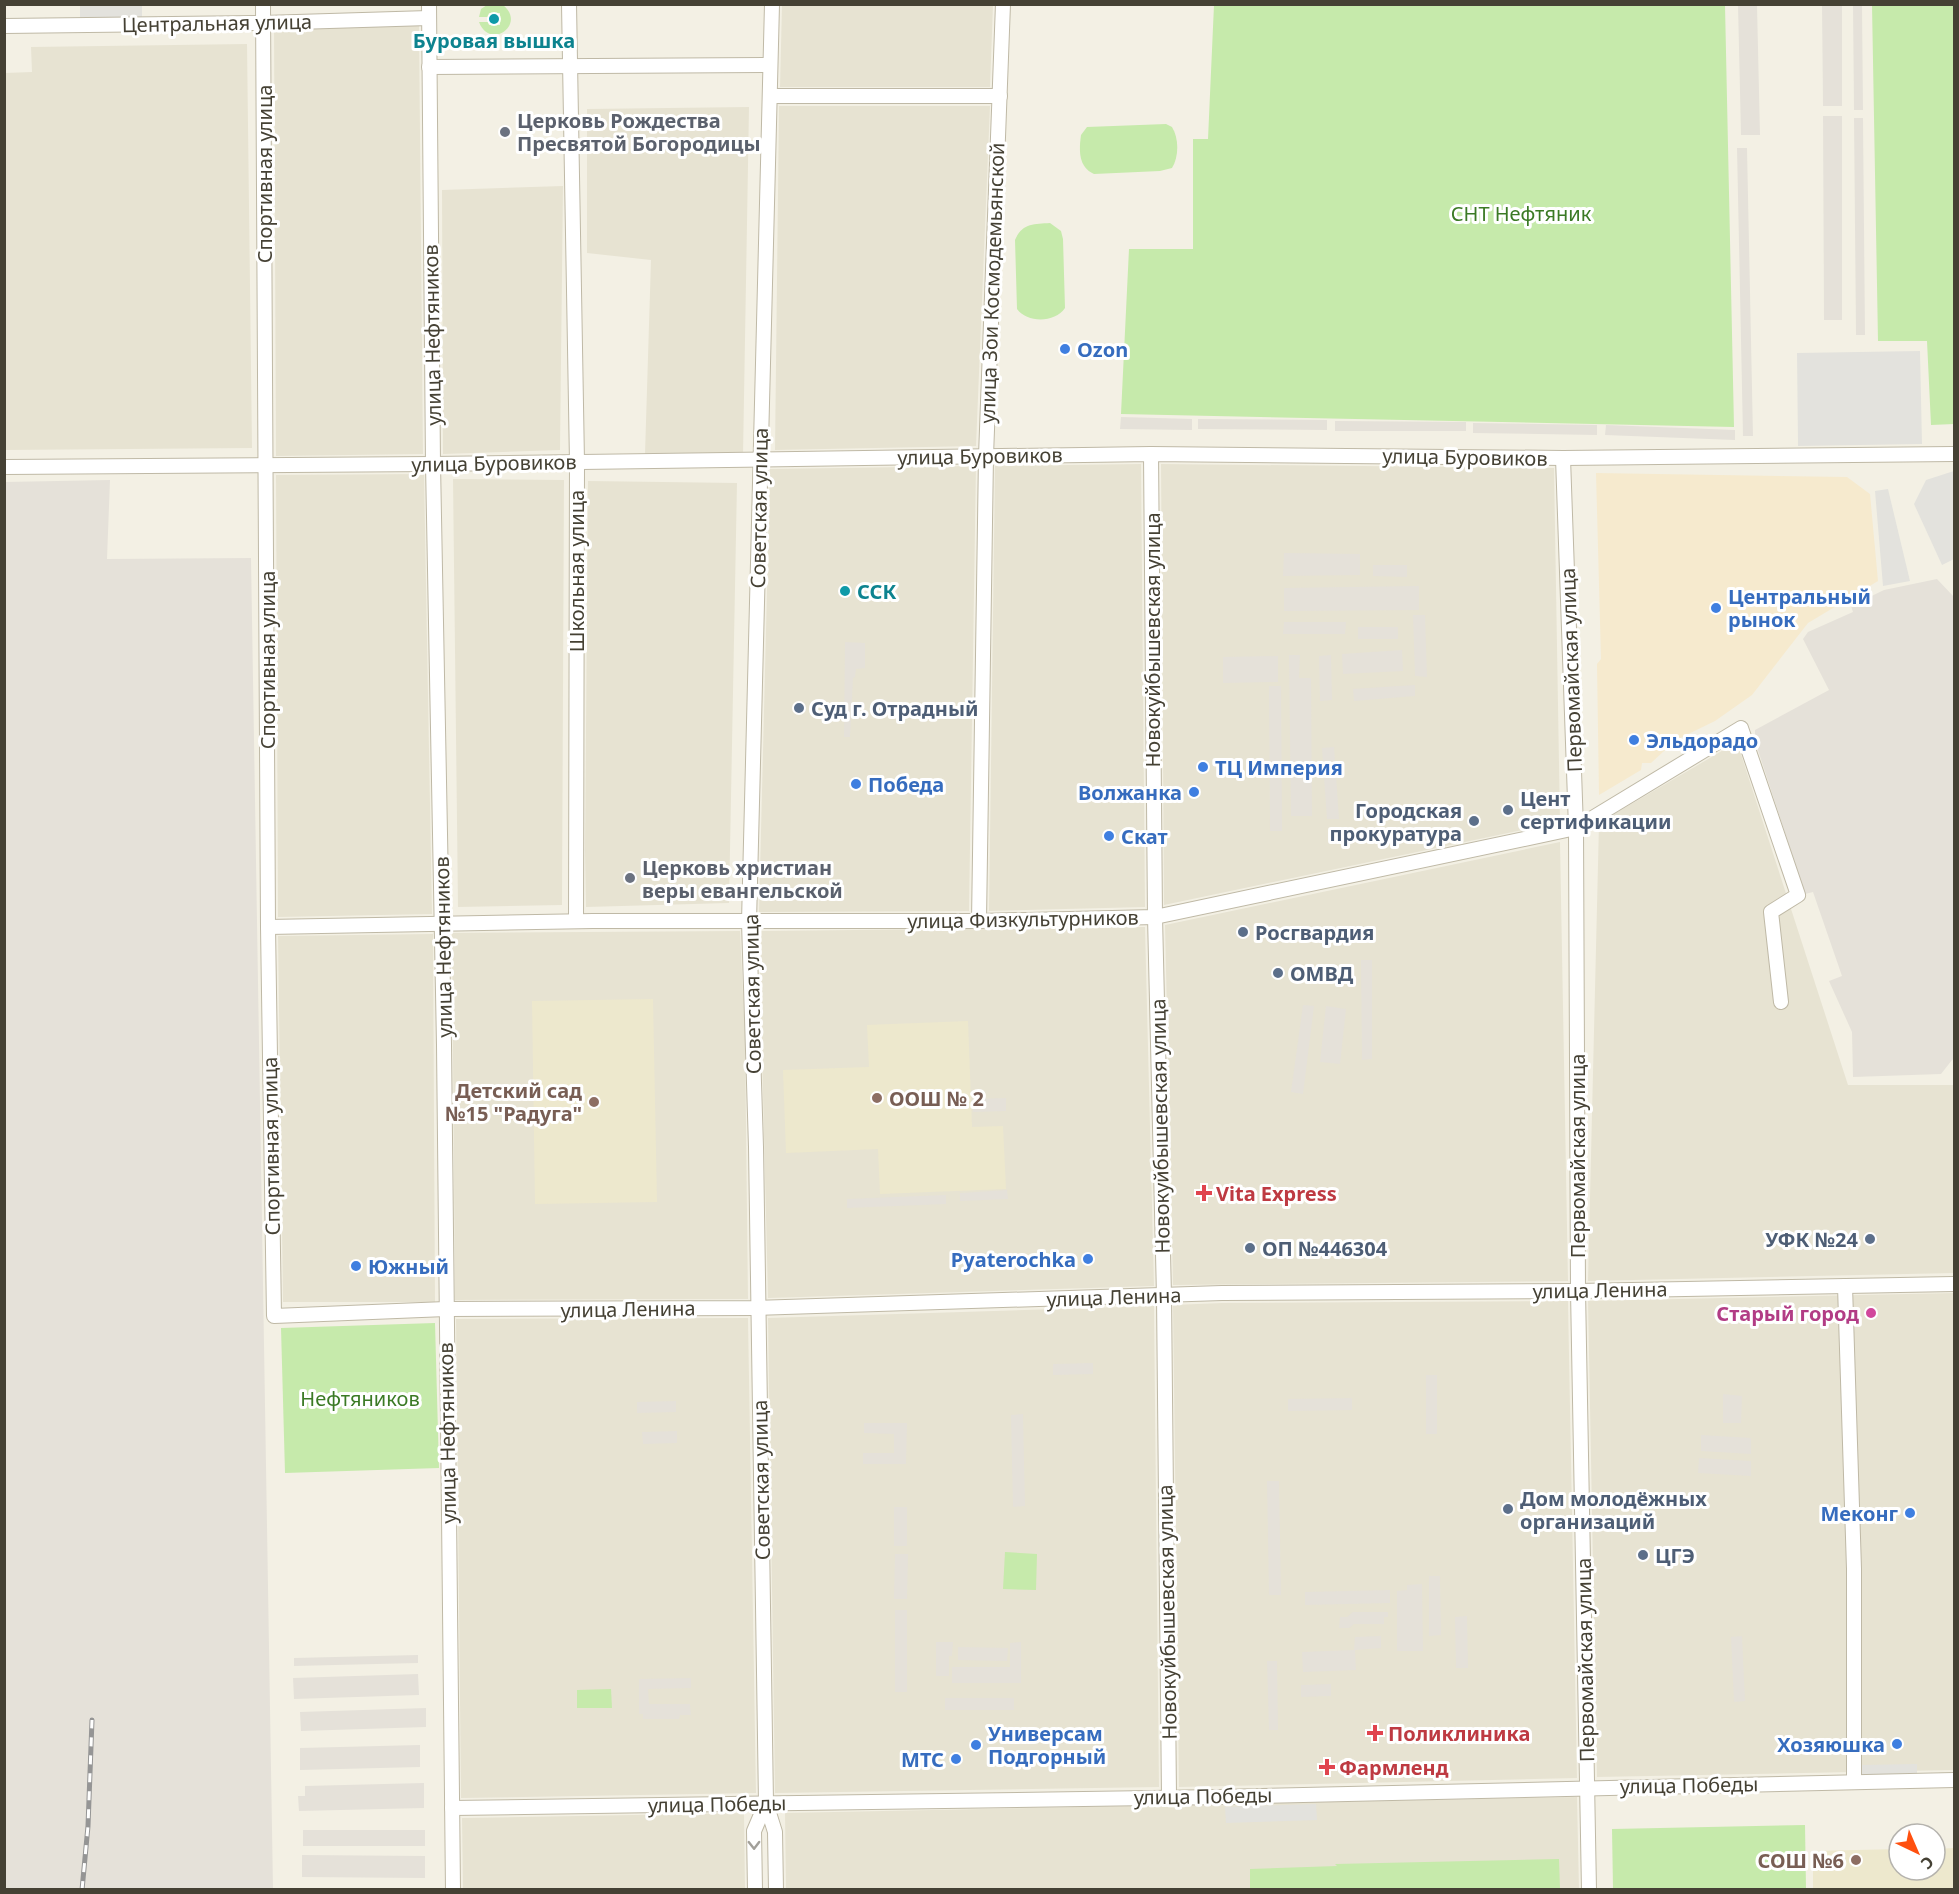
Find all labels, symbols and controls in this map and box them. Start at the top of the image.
street label: Центральная улица [122,8,312,38]
marker: Буровая вышка [487,12,501,26]
place label: Буровая вышка [413,27,575,54]
street label: Спортивная улица [251,85,278,263]
place label: Церковь Рождества Пресвятой Богородицы [517,107,760,157]
marker: Церковь Рождества Пресвятой Богородицы [498,125,512,139]
street label: улица Зои Космодемьянской [974,142,1010,424]
park label: СНТ Нефтяник [1451,200,1592,227]
street label: улица Нефтяников [417,244,447,426]
place label: Ozon [1077,336,1128,363]
marker: Ozon [1058,342,1072,356]
street label: Советская улица [744,428,774,588]
street label: улица Буровиков [897,441,1063,471]
street label: улица Буровиков [1382,442,1548,472]
street label: улица Буровиков [411,448,577,478]
street label: Школьная улица [563,490,590,652]
street label: Новокуйбышевская улица [1139,512,1166,768]
street label: Первомайская улица [1554,567,1588,773]
street label: Спортивная улица [254,571,281,749]
place label: ССК [857,578,896,605]
place label: Центральный рынок [1728,583,1871,633]
marker: ССК [838,584,852,598]
marker: Центральный рынок [1709,601,1723,615]
place label: Суд г. Отрадный [811,695,978,722]
marker: Суд г. Отрадный [792,701,806,715]
place label: Эльдорадо [1646,727,1758,754]
marker: Эльдорадо [1627,733,1641,747]
place label: ТЦ Империя [1215,754,1343,781]
marker: ТЦ Империя [1196,760,1210,774]
place label: Победа [868,771,944,798]
marker: Победа [849,777,863,791]
place label: Волжанка [1078,779,1182,806]
marker: Волжанка [1187,785,1201,799]
place label: Цент сертификации [1520,785,1672,835]
place label: Городская прокуратура [1330,797,1462,847]
marker: Цент сертификации [1501,803,1515,817]
marker: Городская прокуратура [1467,814,1481,828]
place label: Скат [1121,823,1168,850]
marker: Скат [1102,829,1116,843]
place label: Церковь христиан веры евангельской [642,854,843,904]
street label: улица Нефтяников [428,856,458,1038]
marker: Церковь христиан веры евангельской [623,871,637,885]
street label: улица Физкультурников [907,903,1139,935]
street label: Советская улица [737,914,767,1074]
place label: Росгвардия [1255,919,1374,946]
marker: Росгвардия [1236,925,1250,939]
place label: ОМВД [1290,960,1354,987]
marker: ОМВД [1271,966,1285,980]
street label: Новокуйбышевская улица [1144,998,1176,1254]
street label: Первомайская улица [1564,1054,1591,1258]
street label: Спортивная улица [256,1056,286,1236]
place label: Детский сад №15 "Радуга" [445,1077,582,1127]
place label: ООШ № 2 [889,1085,984,1112]
marker: ООШ № 2 [870,1091,884,1105]
marker: Детский сад №15 "Радуга" [587,1095,601,1109]
place label: Vita Express [1216,1180,1337,1207]
marker: Vita Express [1197,1186,1211,1200]
place label: УФК №24 [1765,1226,1859,1253]
marker: УФК №24 [1863,1232,1877,1246]
place label: ОП №446304 [1262,1235,1388,1262]
marker: ОП №446304 [1243,1241,1257,1255]
place label: Pyaterochka [951,1246,1076,1273]
marker: Pyaterochka [1081,1252,1095,1266]
place label: Южный [368,1253,449,1280]
marker: Южный [349,1259,363,1273]
street label: улица Ленина [1532,1275,1668,1305]
street label: улица Ленина [1046,1281,1182,1313]
street label: улица Ленина [560,1294,696,1324]
place label: Старый город [1716,1300,1859,1327]
marker: Старый город [1864,1306,1878,1320]
street label: улица Нефтяников [432,1342,462,1524]
park label: Нефтяников [300,1385,420,1412]
street label: Советская улица [746,1400,776,1560]
street label: Новокуйбышевская улица [1151,1484,1183,1740]
place label: Дом молодёжных организаций [1520,1485,1707,1535]
place label: Меконг [1821,1500,1899,1527]
marker: Дом молодёжных организаций [1501,1502,1515,1516]
marker: Меконг [1903,1506,1917,1520]
place label: ЦГЭ [1655,1542,1695,1569]
marker: ЦГЭ [1636,1548,1650,1562]
street label: Первомайская улица [1570,1558,1600,1762]
place label: Универсам Подгорный [988,1720,1106,1770]
place label: Поликлиника [1388,1720,1530,1747]
marker: Поликлиника [1366,1724,1384,1742]
place label: Хозяюшка [1777,1731,1885,1758]
marker: Хозяюшка [1890,1737,1904,1751]
marker: Универсам Подгорный [969,1738,983,1752]
place label: МТС [901,1746,944,1773]
marker: МТС [949,1752,963,1766]
place label: Фармленд [1339,1754,1449,1781]
marker: Фармленд [1320,1760,1334,1774]
street label: улица Победы [1620,1770,1758,1800]
street label: улица Победы [1134,1781,1272,1811]
street label: улица Победы [648,1789,786,1819]
north arrow [1887,1822,1947,1882]
one-way arrow [748,1840,760,1849]
place label: СОШ №6 [1757,1847,1844,1874]
text: С [1916,1851,1939,1874]
marker: СОШ №6 [1849,1853,1863,1867]

